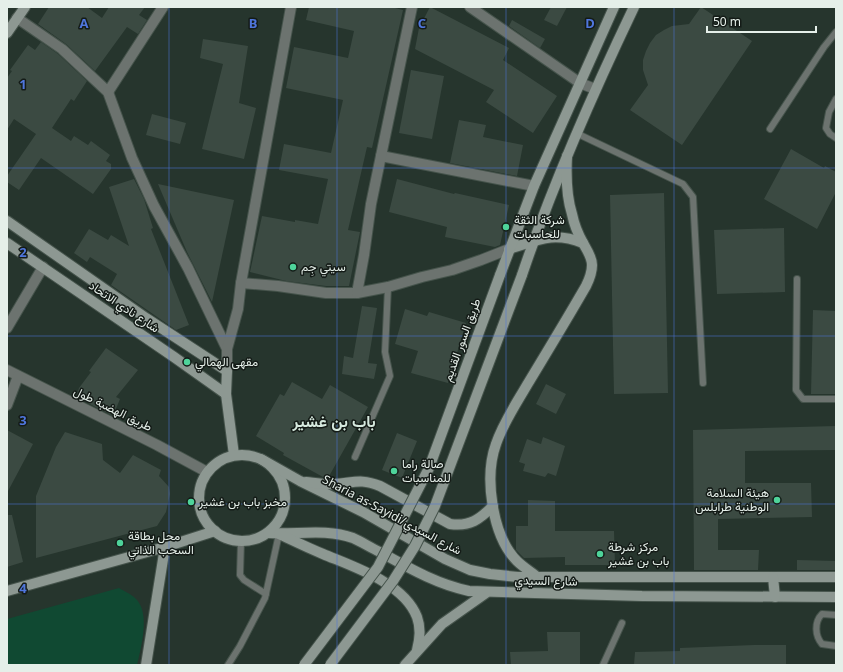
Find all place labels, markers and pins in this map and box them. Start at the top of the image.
place label: شركة الثقة للحاسبات [514,211,565,242]
marker: شركة الثقة للحاسبات [501,222,511,232]
place label: سيتي جِم [301,258,346,277]
marker: سيتي جِم [288,262,298,272]
place label: مقهى الهمالي [195,353,258,372]
marker: مقهى الهمالي [182,357,192,367]
place label: صالة راما للمناسبات [402,455,451,486]
marker: صالة راما للمناسبات [389,466,399,476]
place label: هيئة السلامة الوطنية طرابلس [695,484,769,515]
place label: مخبز باب بن غشير [198,493,287,510]
marker: هيئة السلامة الوطنية طرابلس [772,495,782,505]
marker: مخبز باب بن غشير [186,497,196,507]
place label: محل بطاقة السحب الذاتي [128,527,194,560]
marker: محل بطاقة السحب الذاتي [115,538,125,548]
place label: مركز شرطة باب بن غشير [607,538,669,569]
marker: مركز شرطة باب بن غشير [595,549,605,559]

